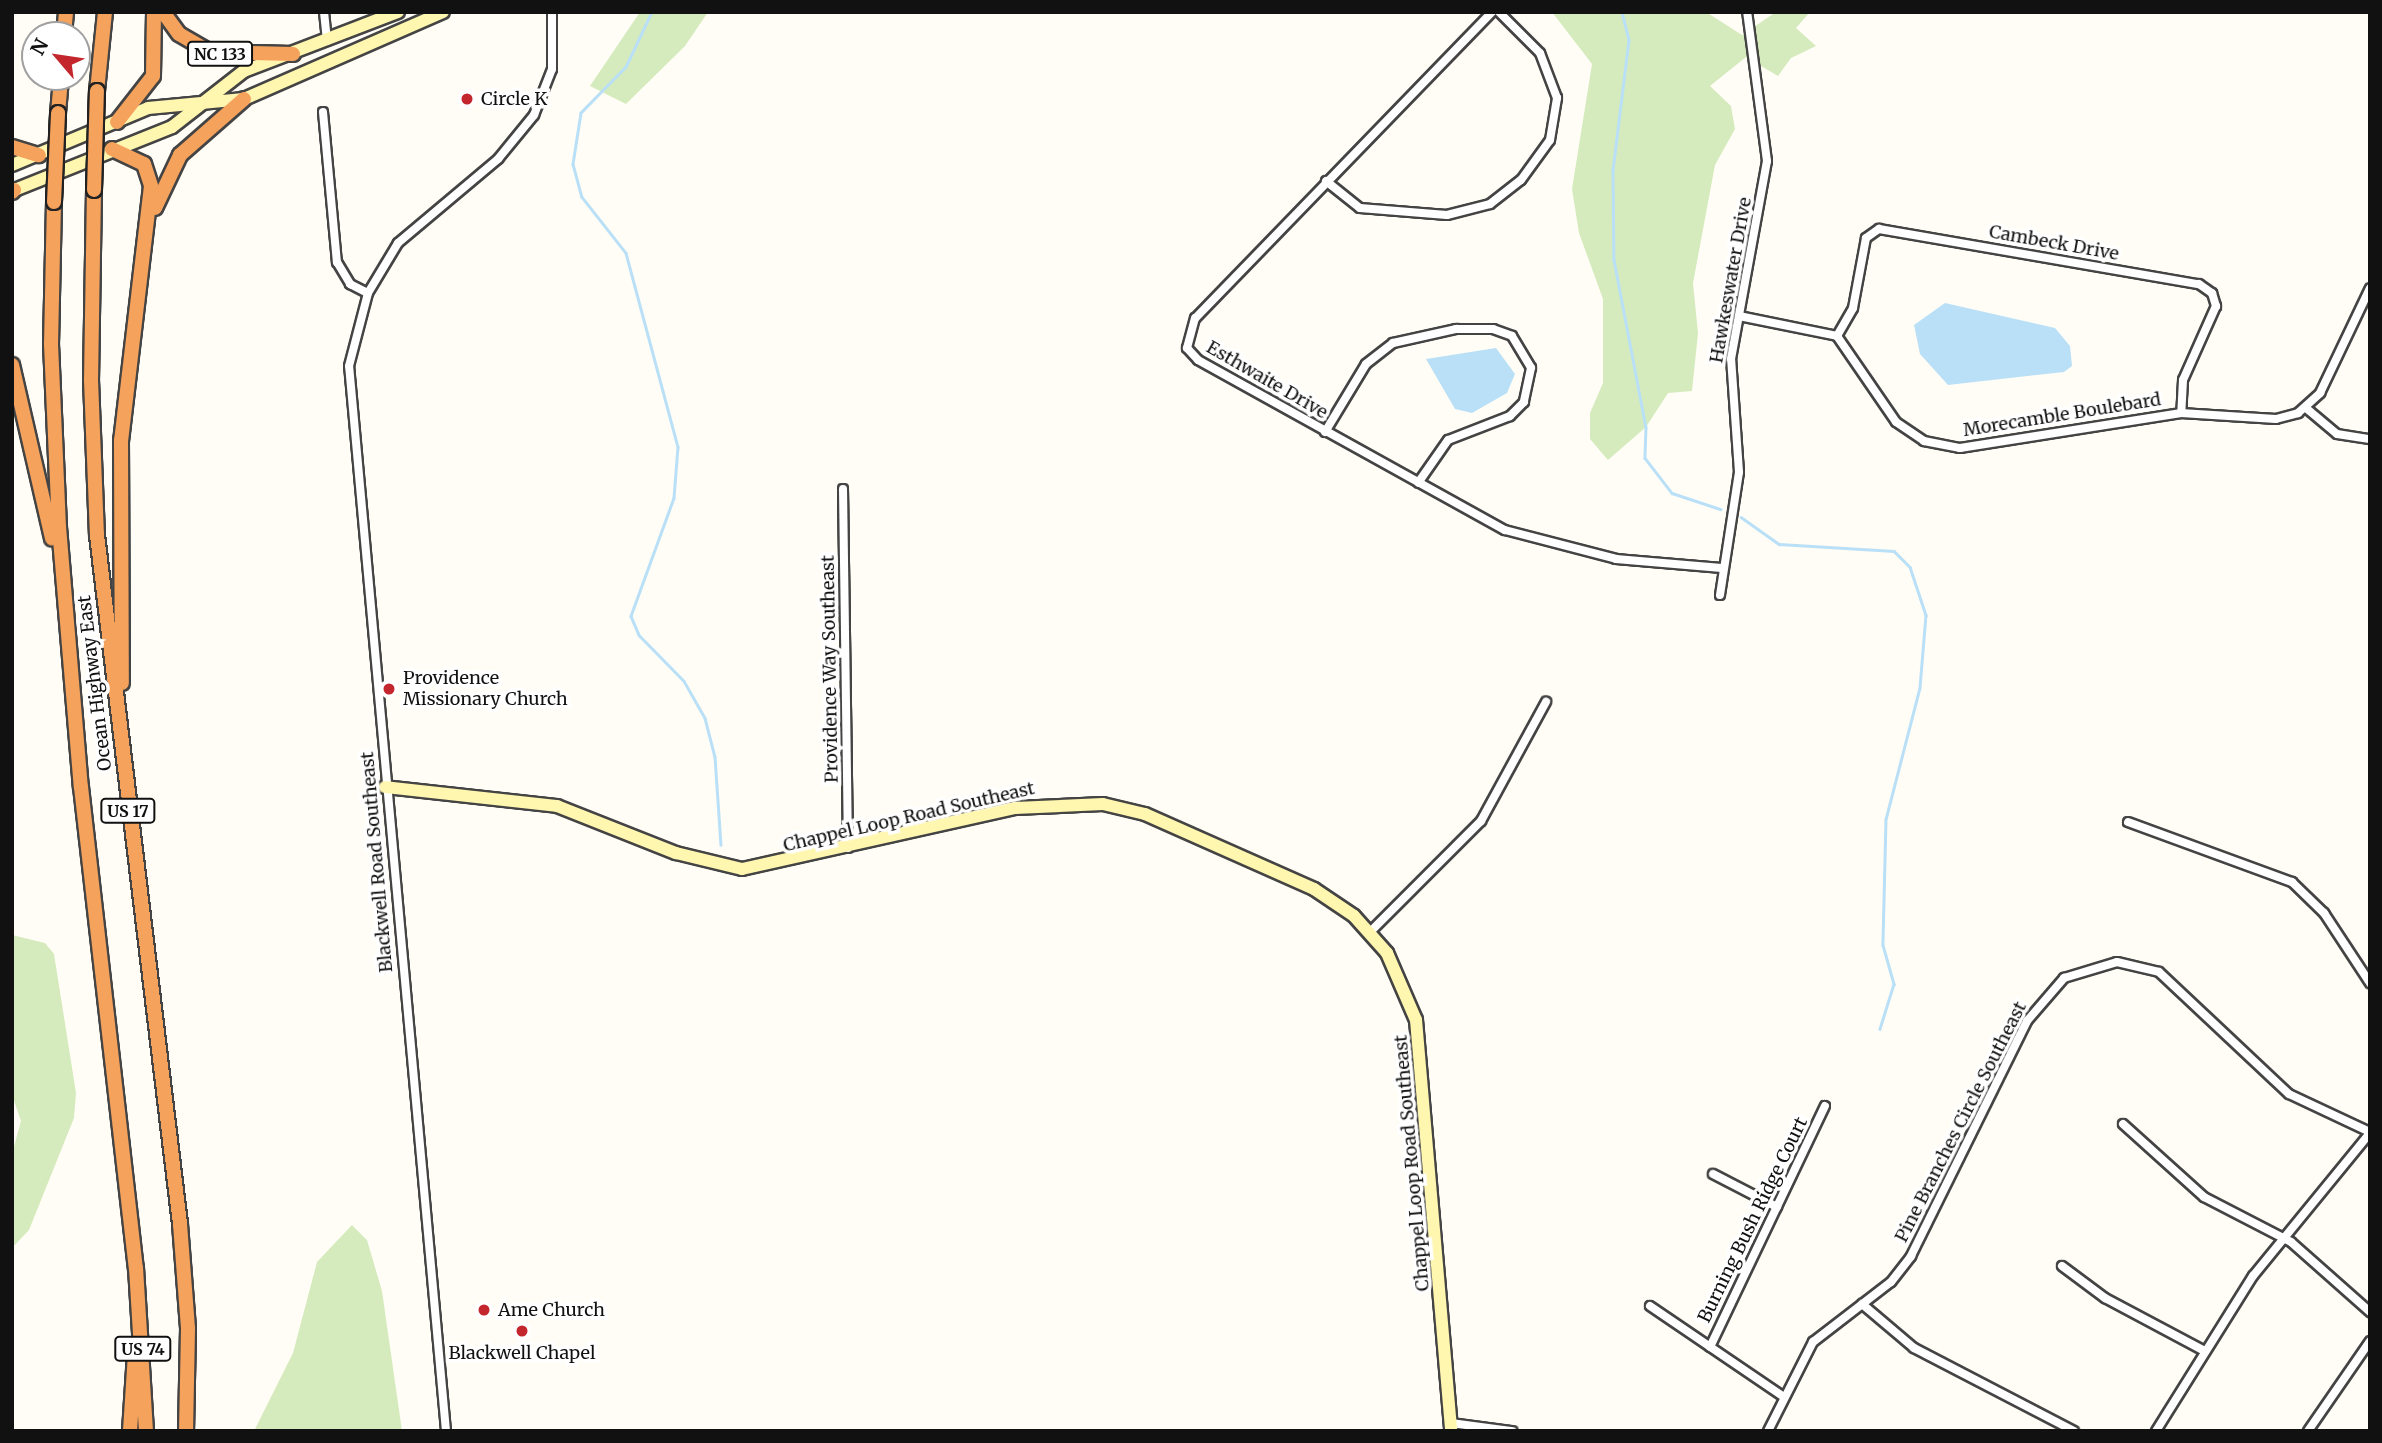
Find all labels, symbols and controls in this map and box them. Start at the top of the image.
north arrow [21,21,91,91]
text: N [25,34,54,59]
road number: NC 133 [187,42,253,66]
place label: Circle K [481,88,547,110]
marker: Circle K [459,91,475,107]
street label: Hawkeswater Drive [1706,195,1756,365]
street label: Cambeck Drive [1987,221,2121,265]
street label: Esthwaite Drive [1202,337,1332,423]
street label: Morecamble Boulebard [1962,389,2162,441]
street label: Providence Way Southeast [817,555,843,783]
street label: Ocean Highway East [74,594,116,772]
place label: Providence Missionary Church [403,668,568,710]
marker: Providence Missionary Church [381,681,397,697]
street label: Blackwell Road Southeast [357,751,397,973]
street label: Chappel Loop Road Southeast [781,778,1037,856]
road number: US 17 [100,798,156,824]
street label: Pine Branches Circle Southeast [1891,998,2031,1246]
street label: Chappel Loop Road Southeast [1390,1034,1434,1292]
street label: Burning Bush Ridge Court [1694,1114,1812,1326]
place label: Ame Church [498,1299,605,1321]
marker: Ame Church [476,1302,492,1318]
marker: Blackwell Chapel [514,1323,530,1339]
road number: US 74 [113,1336,173,1362]
place label: Blackwell Chapel [448,1342,596,1364]

